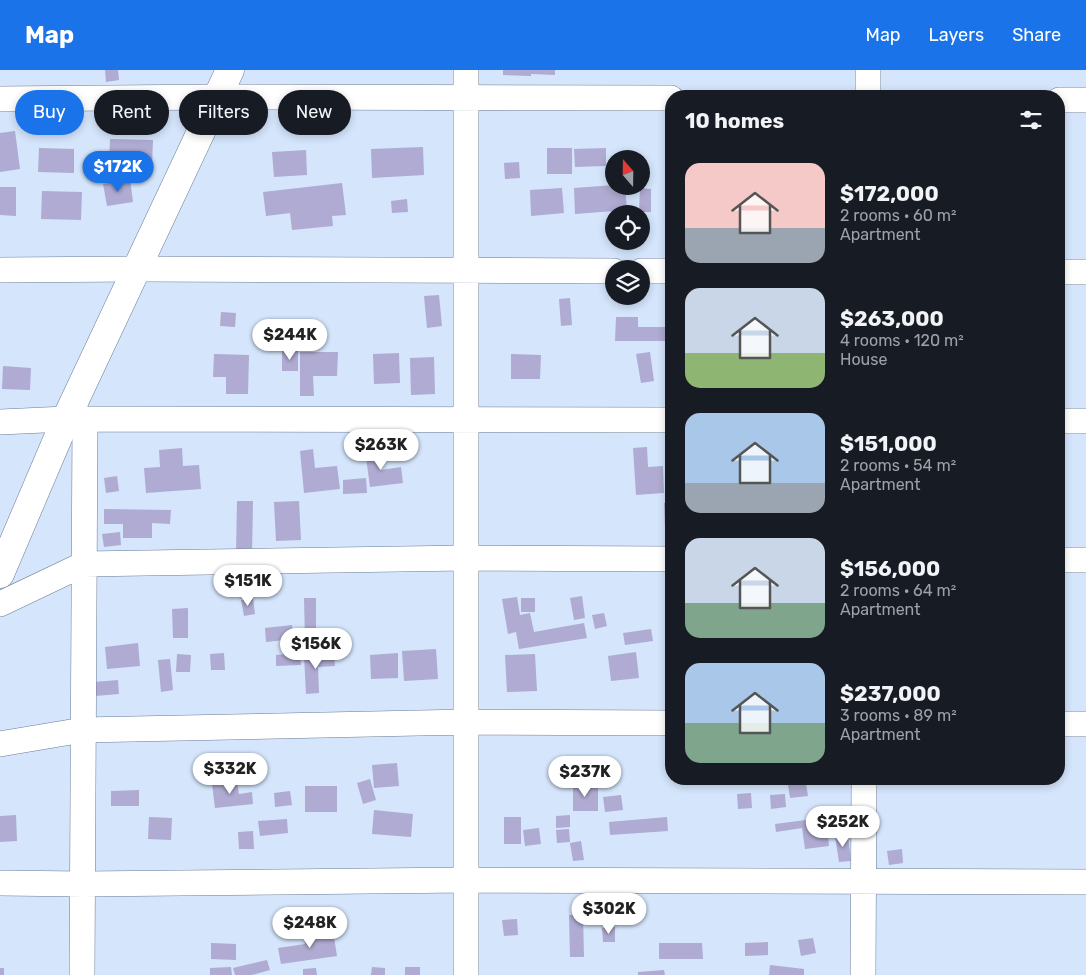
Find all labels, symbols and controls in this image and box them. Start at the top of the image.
text: Map [25,21,74,49]
text: Map [866,24,901,46]
text: Layers [929,24,984,46]
text: Share [1012,24,1061,46]
chip: Buy [15,90,84,135]
chip: Rent [94,90,169,135]
chip: Filters [179,90,268,135]
chip: New [278,90,351,135]
icon: filters [1017,106,1045,134]
text: 10 homes [685,108,784,133]
pin: $172K [83,150,153,193]
north arrow [605,150,650,195]
map controls [605,150,650,305]
text: $172K [94,157,142,176]
text: $172,000 [840,181,939,206]
icon: home [725,183,785,243]
button: locate [605,205,650,250]
text: 2 rooms · 60 m² [840,206,957,225]
text: Apartment [840,225,920,244]
button: layers [605,260,650,305]
text: $263,000 [840,306,944,331]
icon: home [725,308,785,368]
pin: $244K [255,318,325,361]
text: $244K [263,325,317,344]
text: 4 rooms · 120 m² [840,331,964,350]
text: House [840,350,887,369]
pin: $263K [346,428,416,471]
text: $151,000 [840,431,937,456]
icon: home [725,433,785,493]
text: $263K [355,435,407,454]
text: 2 rooms · 54 m² [840,456,956,475]
text: Apartment [840,475,920,494]
text: $156,000 [840,556,940,581]
icon: home [725,558,785,618]
pin: $151K [213,564,283,607]
text: $151K [224,571,272,590]
text: 2 rooms · 64 m² [840,581,956,600]
text: Apartment [840,600,920,619]
pin: $156K [281,628,351,670]
text: $156K [291,634,341,653]
text: $237,000 [840,681,941,706]
icon: home [725,683,785,743]
text: 3 rooms · 89 m² [840,706,957,725]
text: Apartment [840,725,920,744]
pin: $332K [195,752,265,795]
pin: $237K [550,756,620,798]
text: $332K [204,759,256,778]
text: $237K [559,762,611,781]
pin: $252K [808,806,878,848]
text: $252K [817,812,869,831]
pin: $302K [574,892,644,935]
text: $302K [582,899,636,918]
pin: $248K [275,906,345,949]
text: $248K [283,913,337,932]

